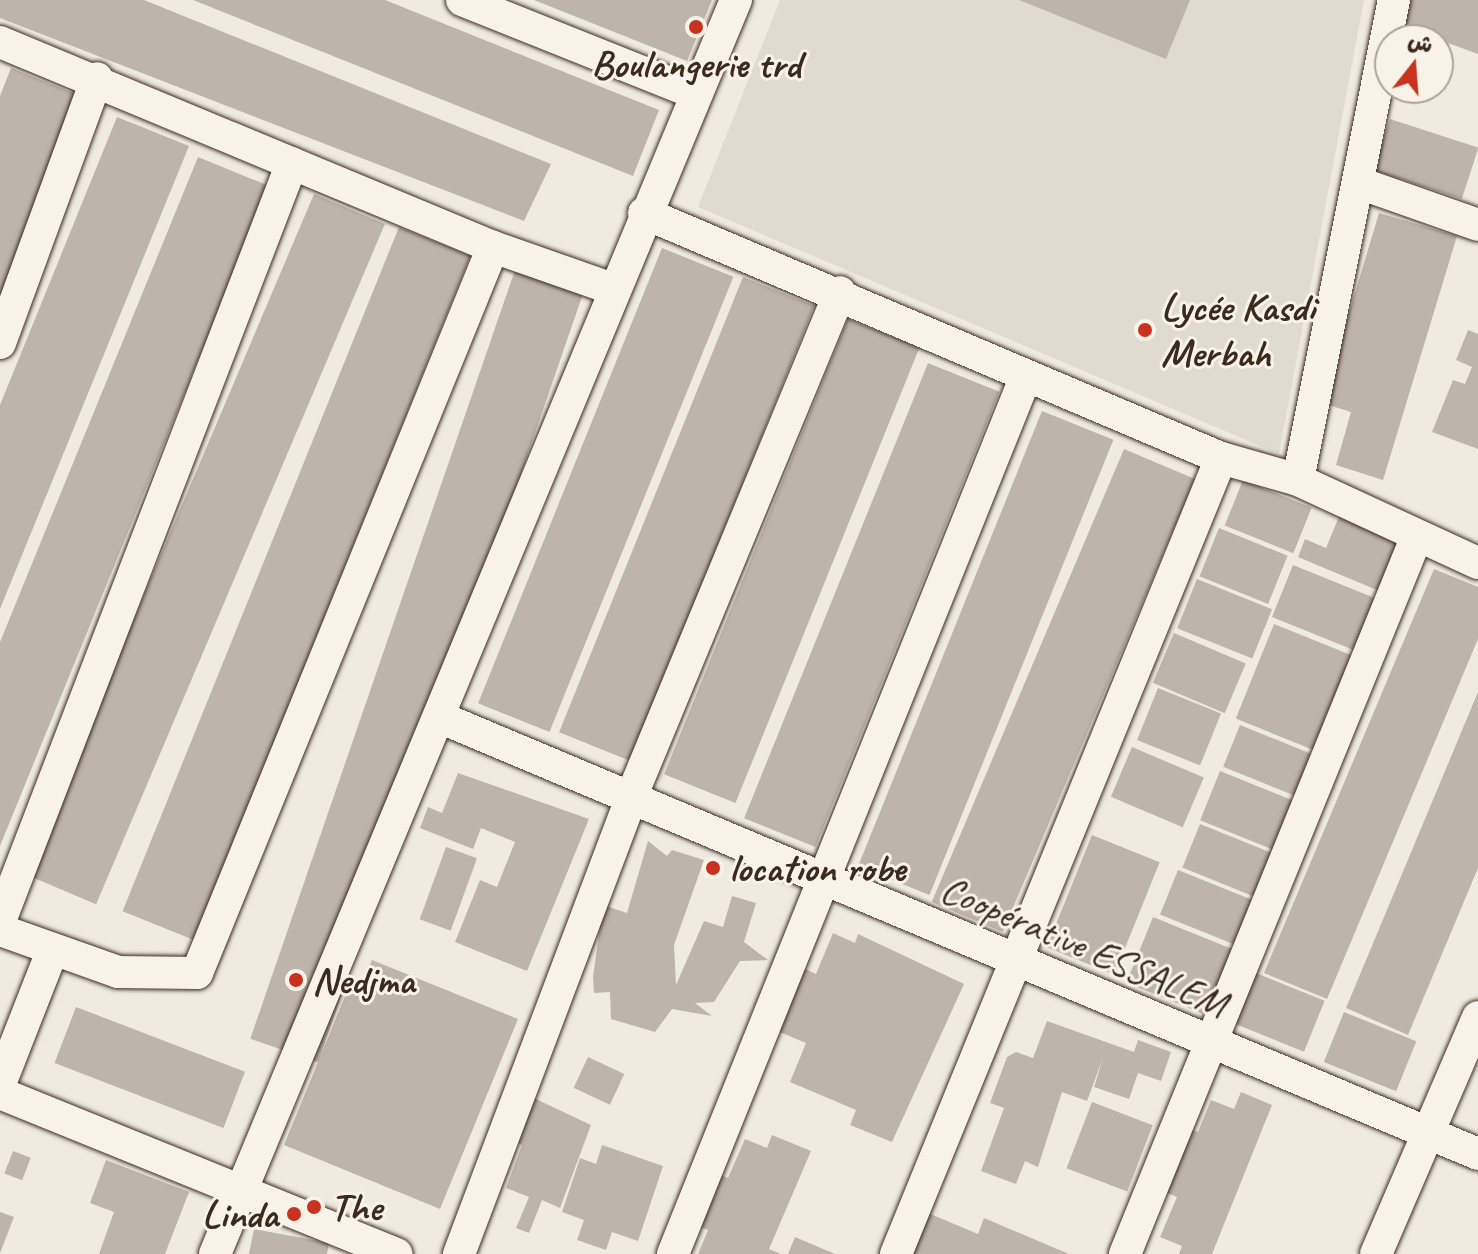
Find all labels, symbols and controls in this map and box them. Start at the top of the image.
marker: Boulangerie trd [687,18,705,36]
north arrow [1374,24,1454,104]
text: ش [1405,26,1436,60]
place label: Boulangerie trd [591,40,801,88]
place label: Lycée Kasdi Merbah [1161,283,1316,377]
marker: Lycée Kasdi Merbah [1136,321,1154,339]
place label: location robe [729,844,905,892]
marker: location robe [704,859,722,877]
street label: Coopérative ESSALEM [934,864,1234,1028]
place label: Nedjma [312,956,414,1004]
marker: Nedjma [287,971,305,989]
place label: The [330,1183,381,1231]
place label: Linda [202,1190,278,1238]
marker: The [305,1198,323,1216]
marker: Linda [285,1205,303,1223]

